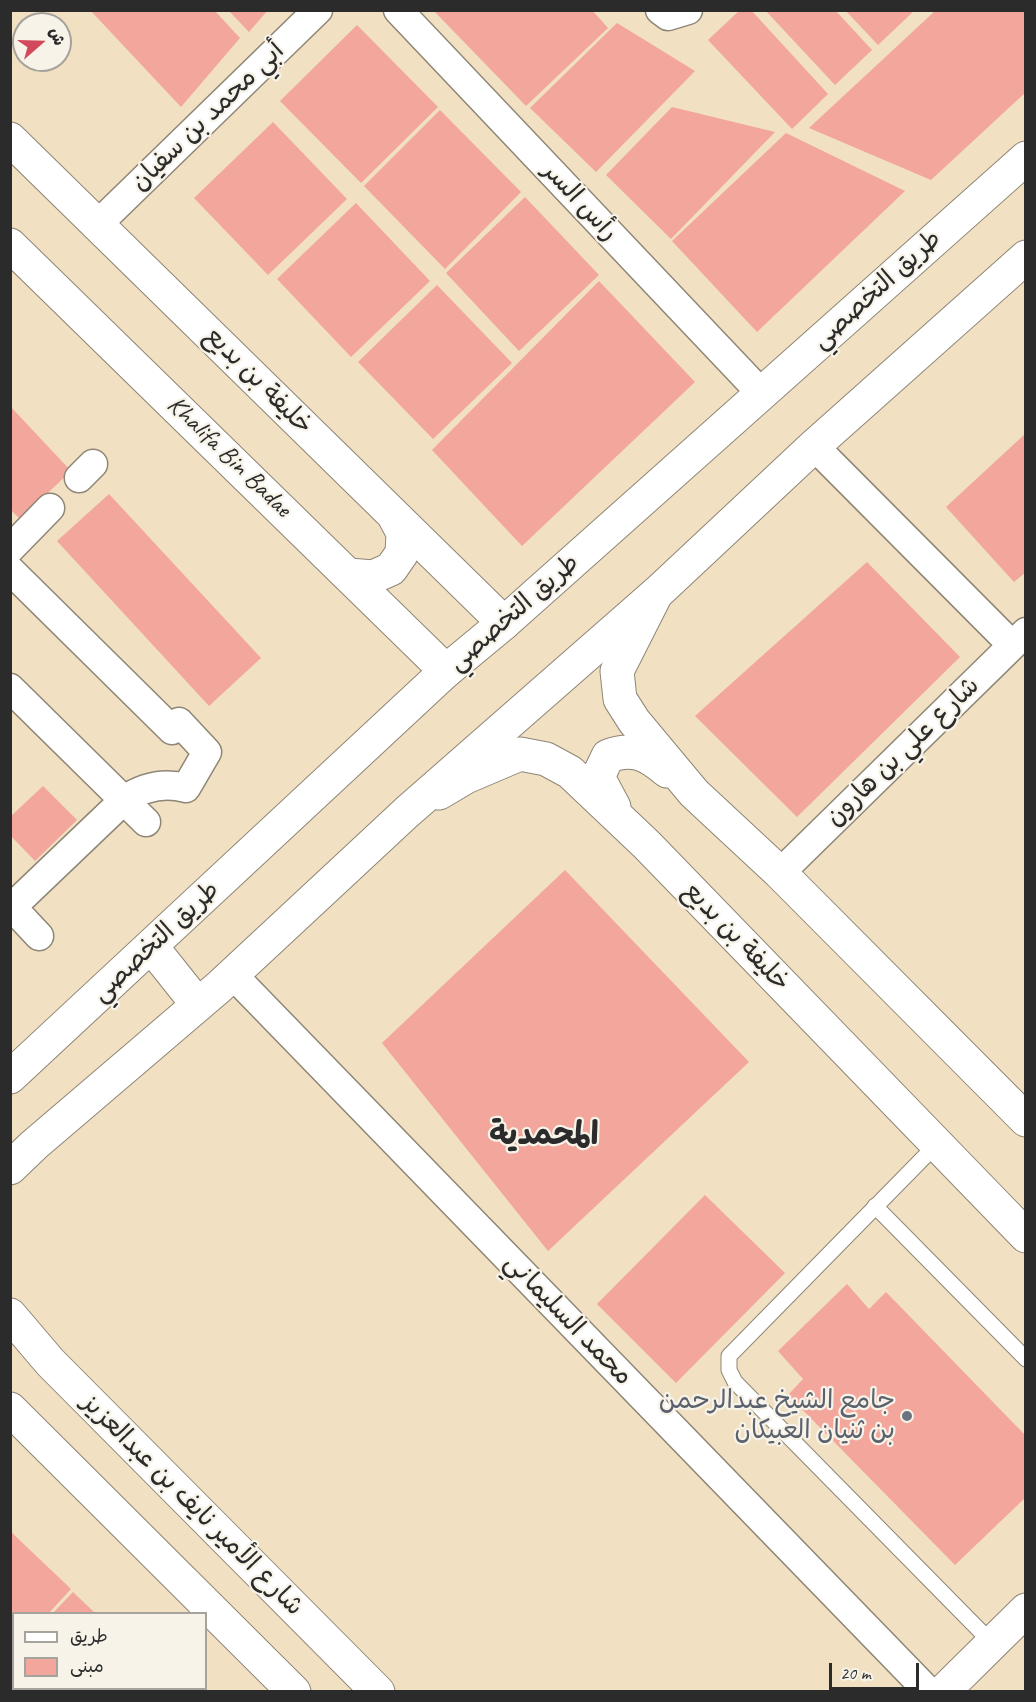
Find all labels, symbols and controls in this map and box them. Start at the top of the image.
north arrow [12,12,72,72]
text: ش [45,25,69,48]
street label: أبي محمد بن سفيان [125,36,291,198]
street label: رأس السر [536,156,624,248]
street label: طريق التخصصي [806,224,948,356]
street label: خليفة بن بديع [197,320,319,442]
street label: Khalifa Bin Badae [160,390,298,524]
street label: طريق التخصصي [442,548,586,678]
street label: شارع علي بن هارون [820,671,986,833]
street label: طريق التخصصي [86,875,226,1009]
street label: خليفة بن بديع [676,876,796,998]
district label: المحمدية [489,1117,599,1155]
street label: محمد السليماني [497,1248,639,1392]
place label: جامع الشيخ عبدالرحمن بن ثنيان العبيكان [659,1385,895,1446]
street label: شارع الأمير نايف بن عبدالعزيز [74,1387,310,1623]
marker: جامع الشيخ عبدالرحمن بن ثنيان العبيكان [900,1409,914,1423]
legend [12,1612,207,1690]
text: طريق [70,1625,108,1647]
scale bar [832,1651,922,1689]
text: مبنى [70,1655,104,1677]
text: 20 m [840,1662,871,1684]

